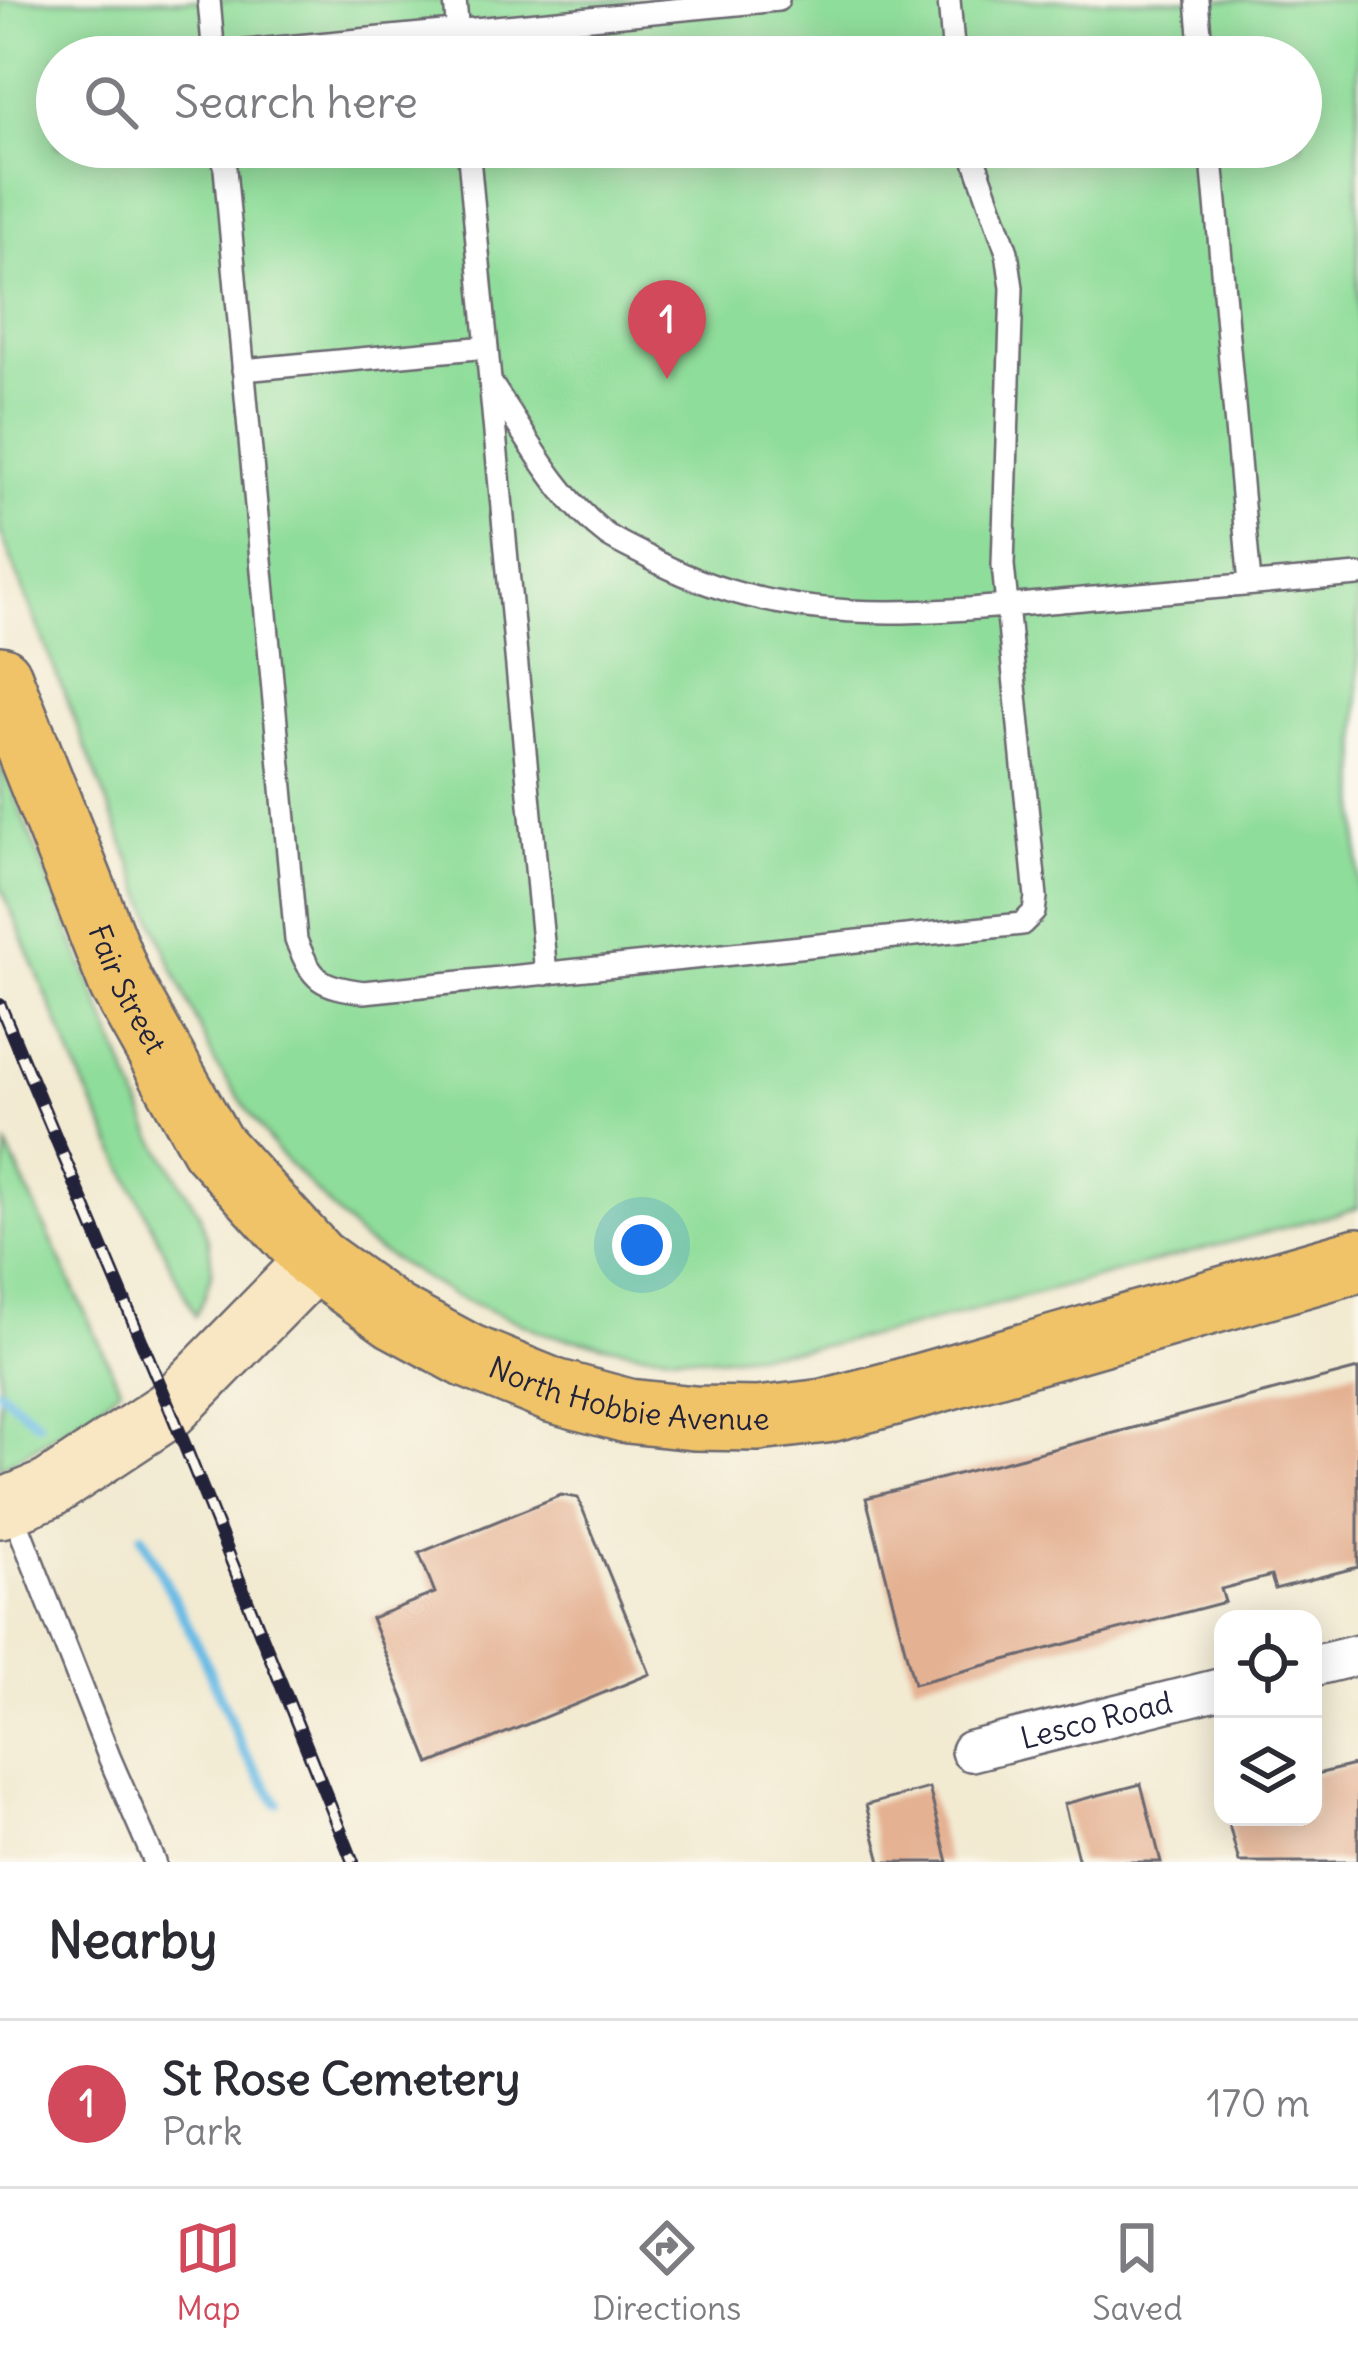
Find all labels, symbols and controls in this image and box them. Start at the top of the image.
search box [36,36,1322,168]
icon: search [78,69,144,135]
text: Search here [174,74,418,130]
pin: 1 [628,280,706,379]
street label: Fair Street [80,919,175,1060]
your location [612,1215,672,1275]
street label: North Hobbie Avenue [484,1348,771,1438]
map controls [1214,1610,1322,1826]
button: locate [1214,1610,1322,1718]
street label: Lesco Road [1017,1683,1176,1757]
button: layers [1214,1718,1322,1826]
text: Nearby [48,1908,217,1972]
text: St Rose Cemetery [162,2051,520,2107]
text: 1 [79,2079,95,2128]
text: 170 m [1206,2079,1310,2128]
text: Park [162,2107,243,2156]
tab: Map [175,2215,241,2329]
tab: Directions [592,2215,741,2329]
tab: Saved [1092,2215,1183,2329]

